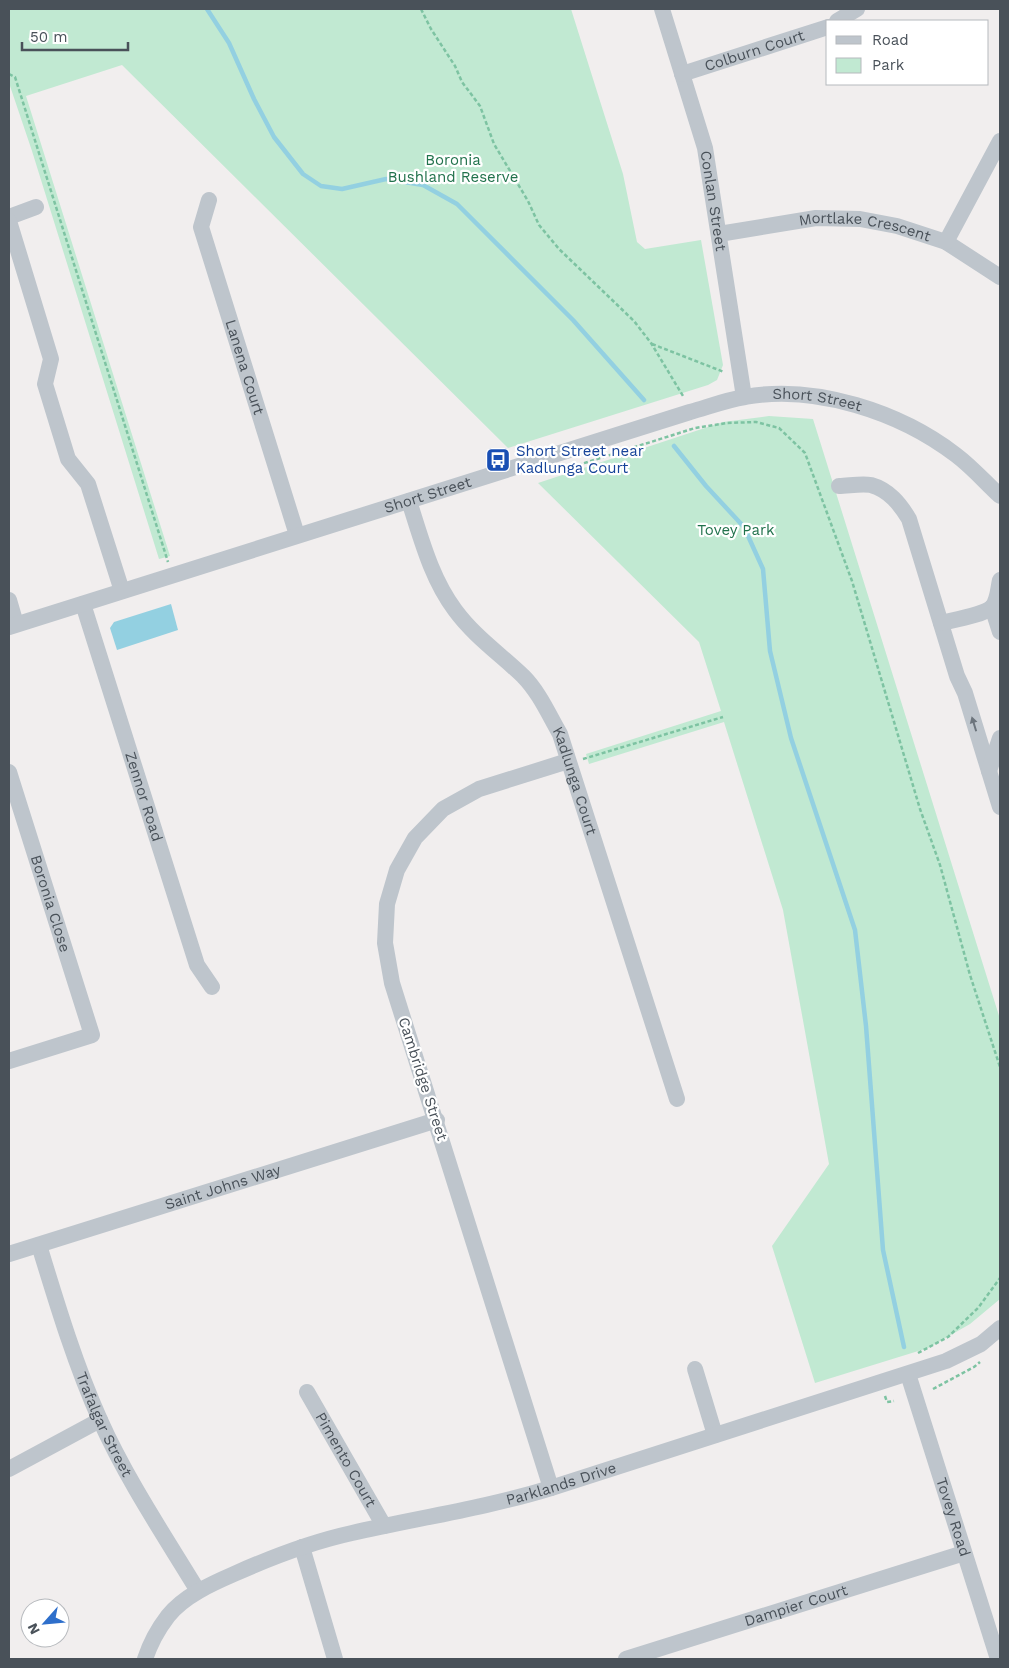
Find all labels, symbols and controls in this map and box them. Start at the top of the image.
scale bar [22,20,129,52]
legend [826,20,989,85]
street label: Colburn Court [702,26,807,75]
text: 50 m [30,28,67,46]
text: Road [872,31,909,49]
text: Park [872,56,905,74]
street label: Conlan Street [697,149,730,253]
park label: Boronia Bushland Reserve [388,151,518,186]
street label: Mortlake Crescent [797,208,934,246]
street label: Lanena Court [221,317,268,418]
street label: Short Street [772,385,865,416]
place label: Short Street near Kadlunga Court [516,442,644,477]
bus stop icon: Short Street near Kadlunga Court [485,447,511,473]
street label: Short Street [382,472,474,517]
park label: Tovey Park [697,521,775,539]
one-way arrow [970,717,978,732]
street label: Kadlunga Court [549,723,601,838]
street label: Zennor Road [121,750,166,844]
street label: Boronia Close [27,853,74,954]
street label: Cambridge Street [395,1015,452,1144]
street label: Saint Johns Way [163,1160,283,1214]
street label: Trafalgar Street [72,1369,136,1481]
street label: Pimento Court [312,1409,380,1511]
street label: Parklands Drive [504,1459,619,1509]
street label: Tovey Road [932,1475,974,1559]
street label: Dampier Court [742,1581,850,1630]
north arrow [20,1598,70,1648]
text: N [24,1621,43,1637]

